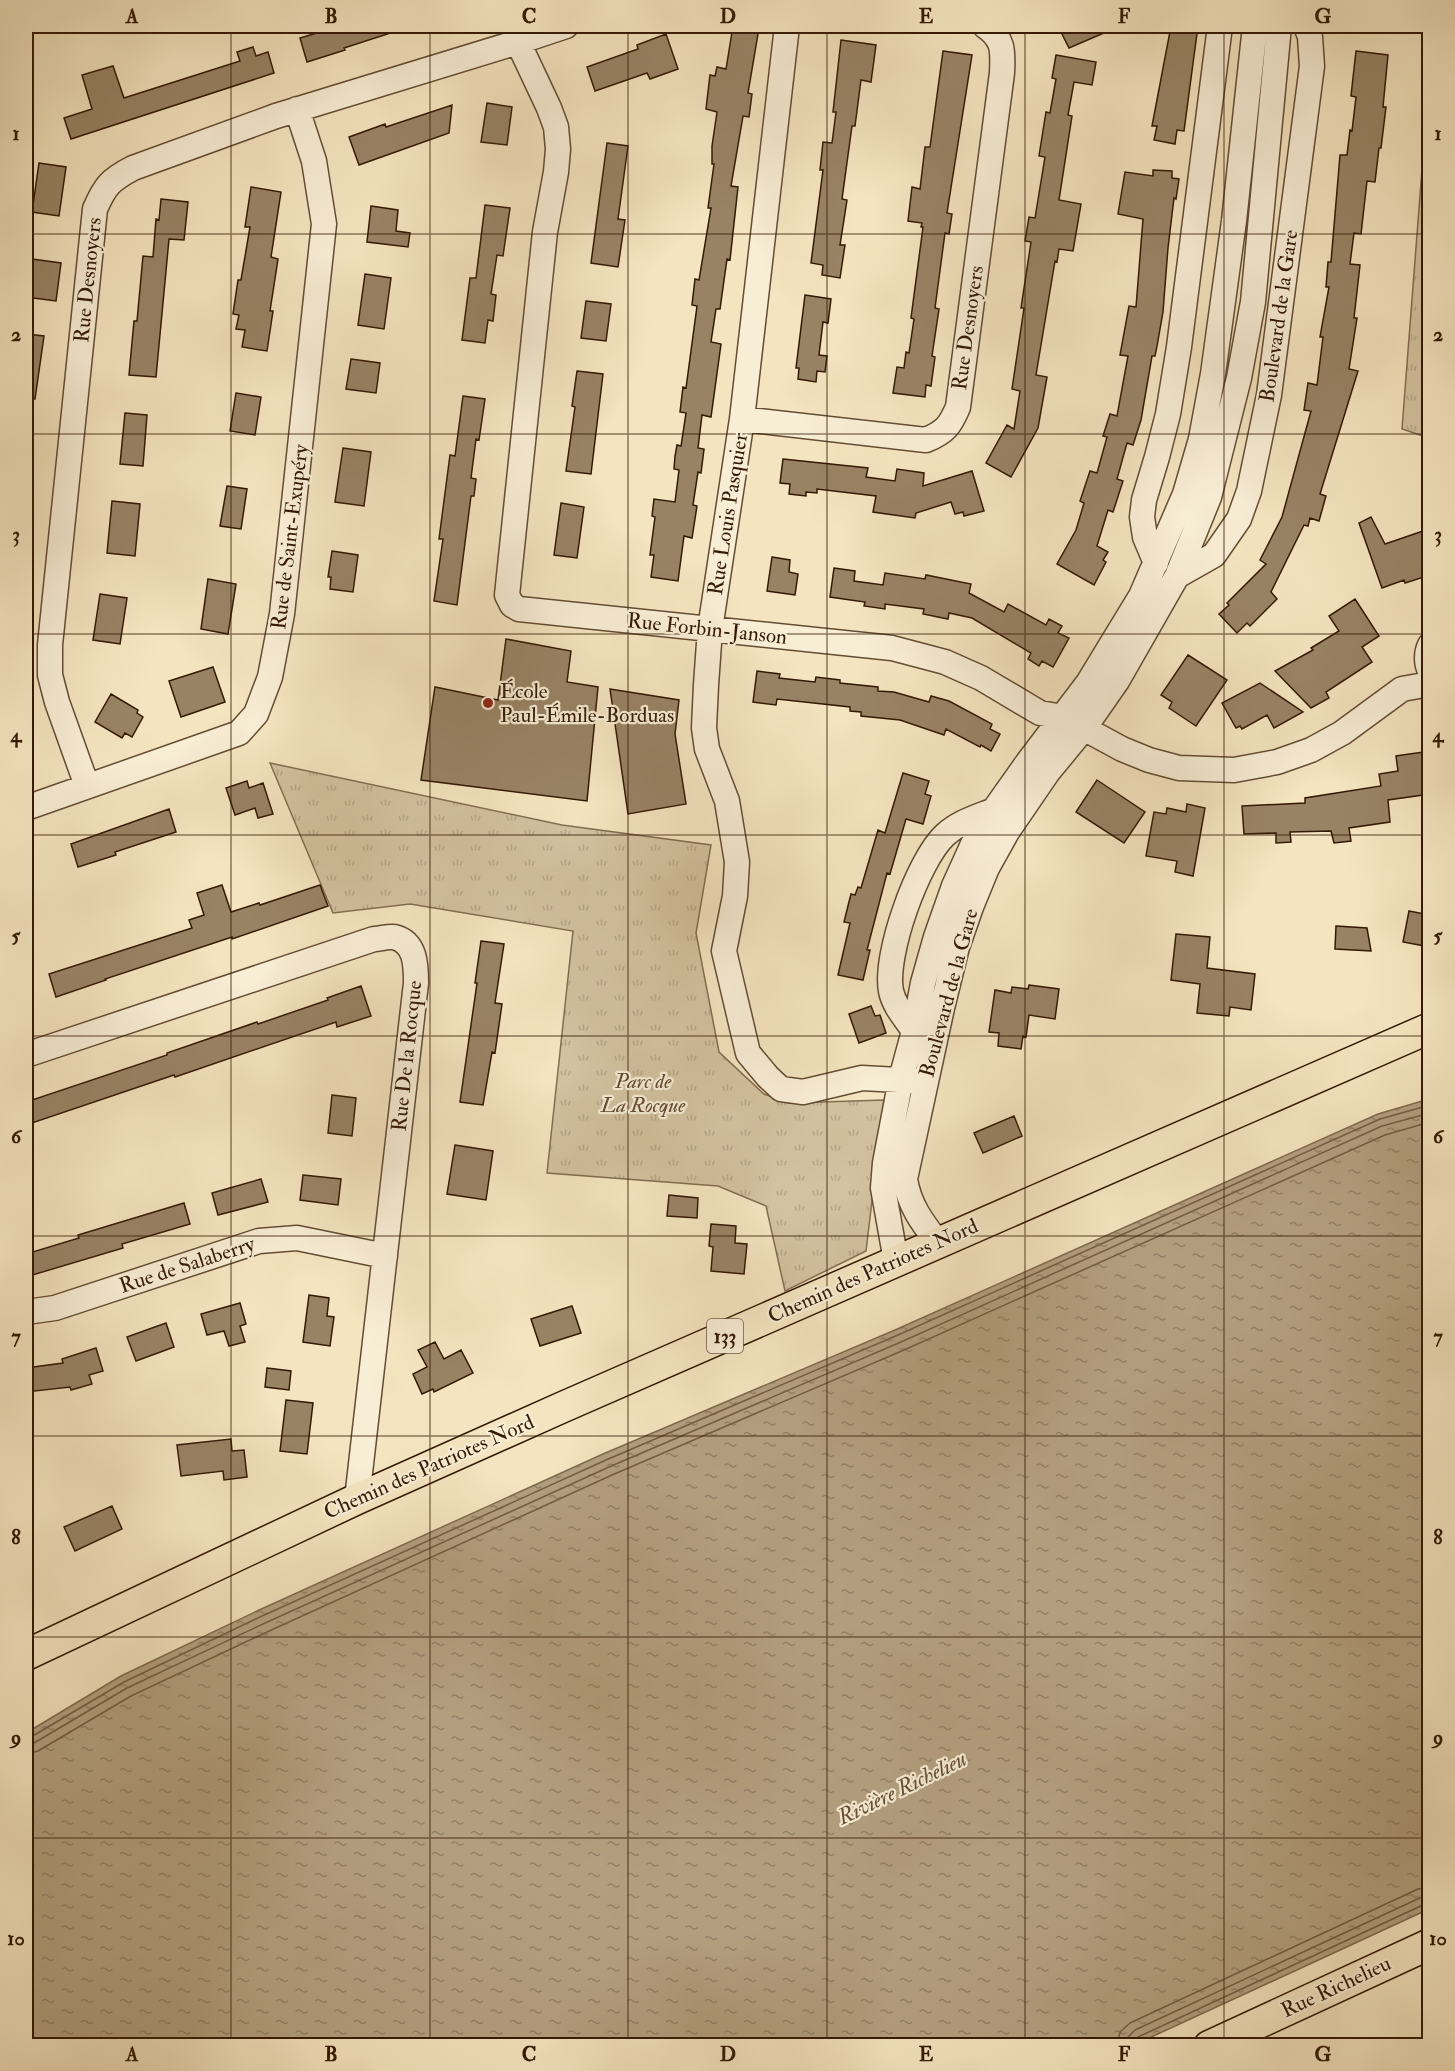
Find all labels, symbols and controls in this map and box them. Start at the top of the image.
text: A [125,4,139,29]
text: B [324,4,338,29]
text: C [522,4,536,29]
text: D [720,4,736,29]
text: E [919,4,934,29]
text: F [1118,4,1131,29]
text: G [1315,4,1332,29]
text: 1 [12,121,20,146]
text: 1 [1434,121,1442,146]
street label: Rue Desnoyers [68,216,108,344]
street label: Boulevard de la Gare [1254,228,1304,404]
street label: Rue Desnoyers [946,264,990,392]
text: 2 [11,322,21,347]
text: 2 [1433,322,1443,347]
street label: Rue Louis Pasquier [702,431,754,597]
street label: Rue de Saint-Exupéry [265,442,315,631]
text: 3 [12,522,20,547]
text: 3 [1434,522,1442,547]
street label: Rue Forbin-Janson [626,607,788,651]
place label: École Paul-Émile-Borduas [500,678,674,729]
marker: École Paul-Émile-Borduas [481,696,495,710]
text: 4 [10,723,23,748]
text: 4 [1432,723,1445,748]
street label: Boulevard de la Gare [913,905,985,1080]
text: 5 [12,923,22,948]
text: 5 [1434,923,1444,948]
street label: Rue De la Rocque [386,979,428,1133]
park label: Parc de La Rocque [600,1068,686,1119]
text: 6 [11,1124,23,1149]
text: 6 [1433,1124,1445,1149]
street label: Chemin des Patriotes Nord [764,1212,983,1330]
street label: Rue de Salaberry [116,1230,259,1300]
road number: 133 [707,1319,743,1353]
text: 7 [11,1324,21,1349]
text: 7 [1433,1324,1443,1349]
street label: Chemin des Patriotes Nord [320,1408,539,1526]
text: 8 [11,1525,21,1550]
text: 8 [1433,1525,1443,1550]
text: 9 [9,1725,21,1750]
text: 9 [1431,1725,1443,1750]
water label: Rivière Richelieu [832,1745,971,1832]
text: 10 [7,1926,25,1951]
text: 10 [1429,1926,1447,1951]
street label: Rue Richelieu [1277,1950,1395,2024]
text: A [125,2042,139,2067]
text: B [324,2042,338,2067]
text: C [522,2042,536,2067]
text: D [720,2042,736,2067]
text: E [919,2042,934,2067]
text: F [1118,2042,1131,2067]
text: G [1315,2042,1332,2067]

